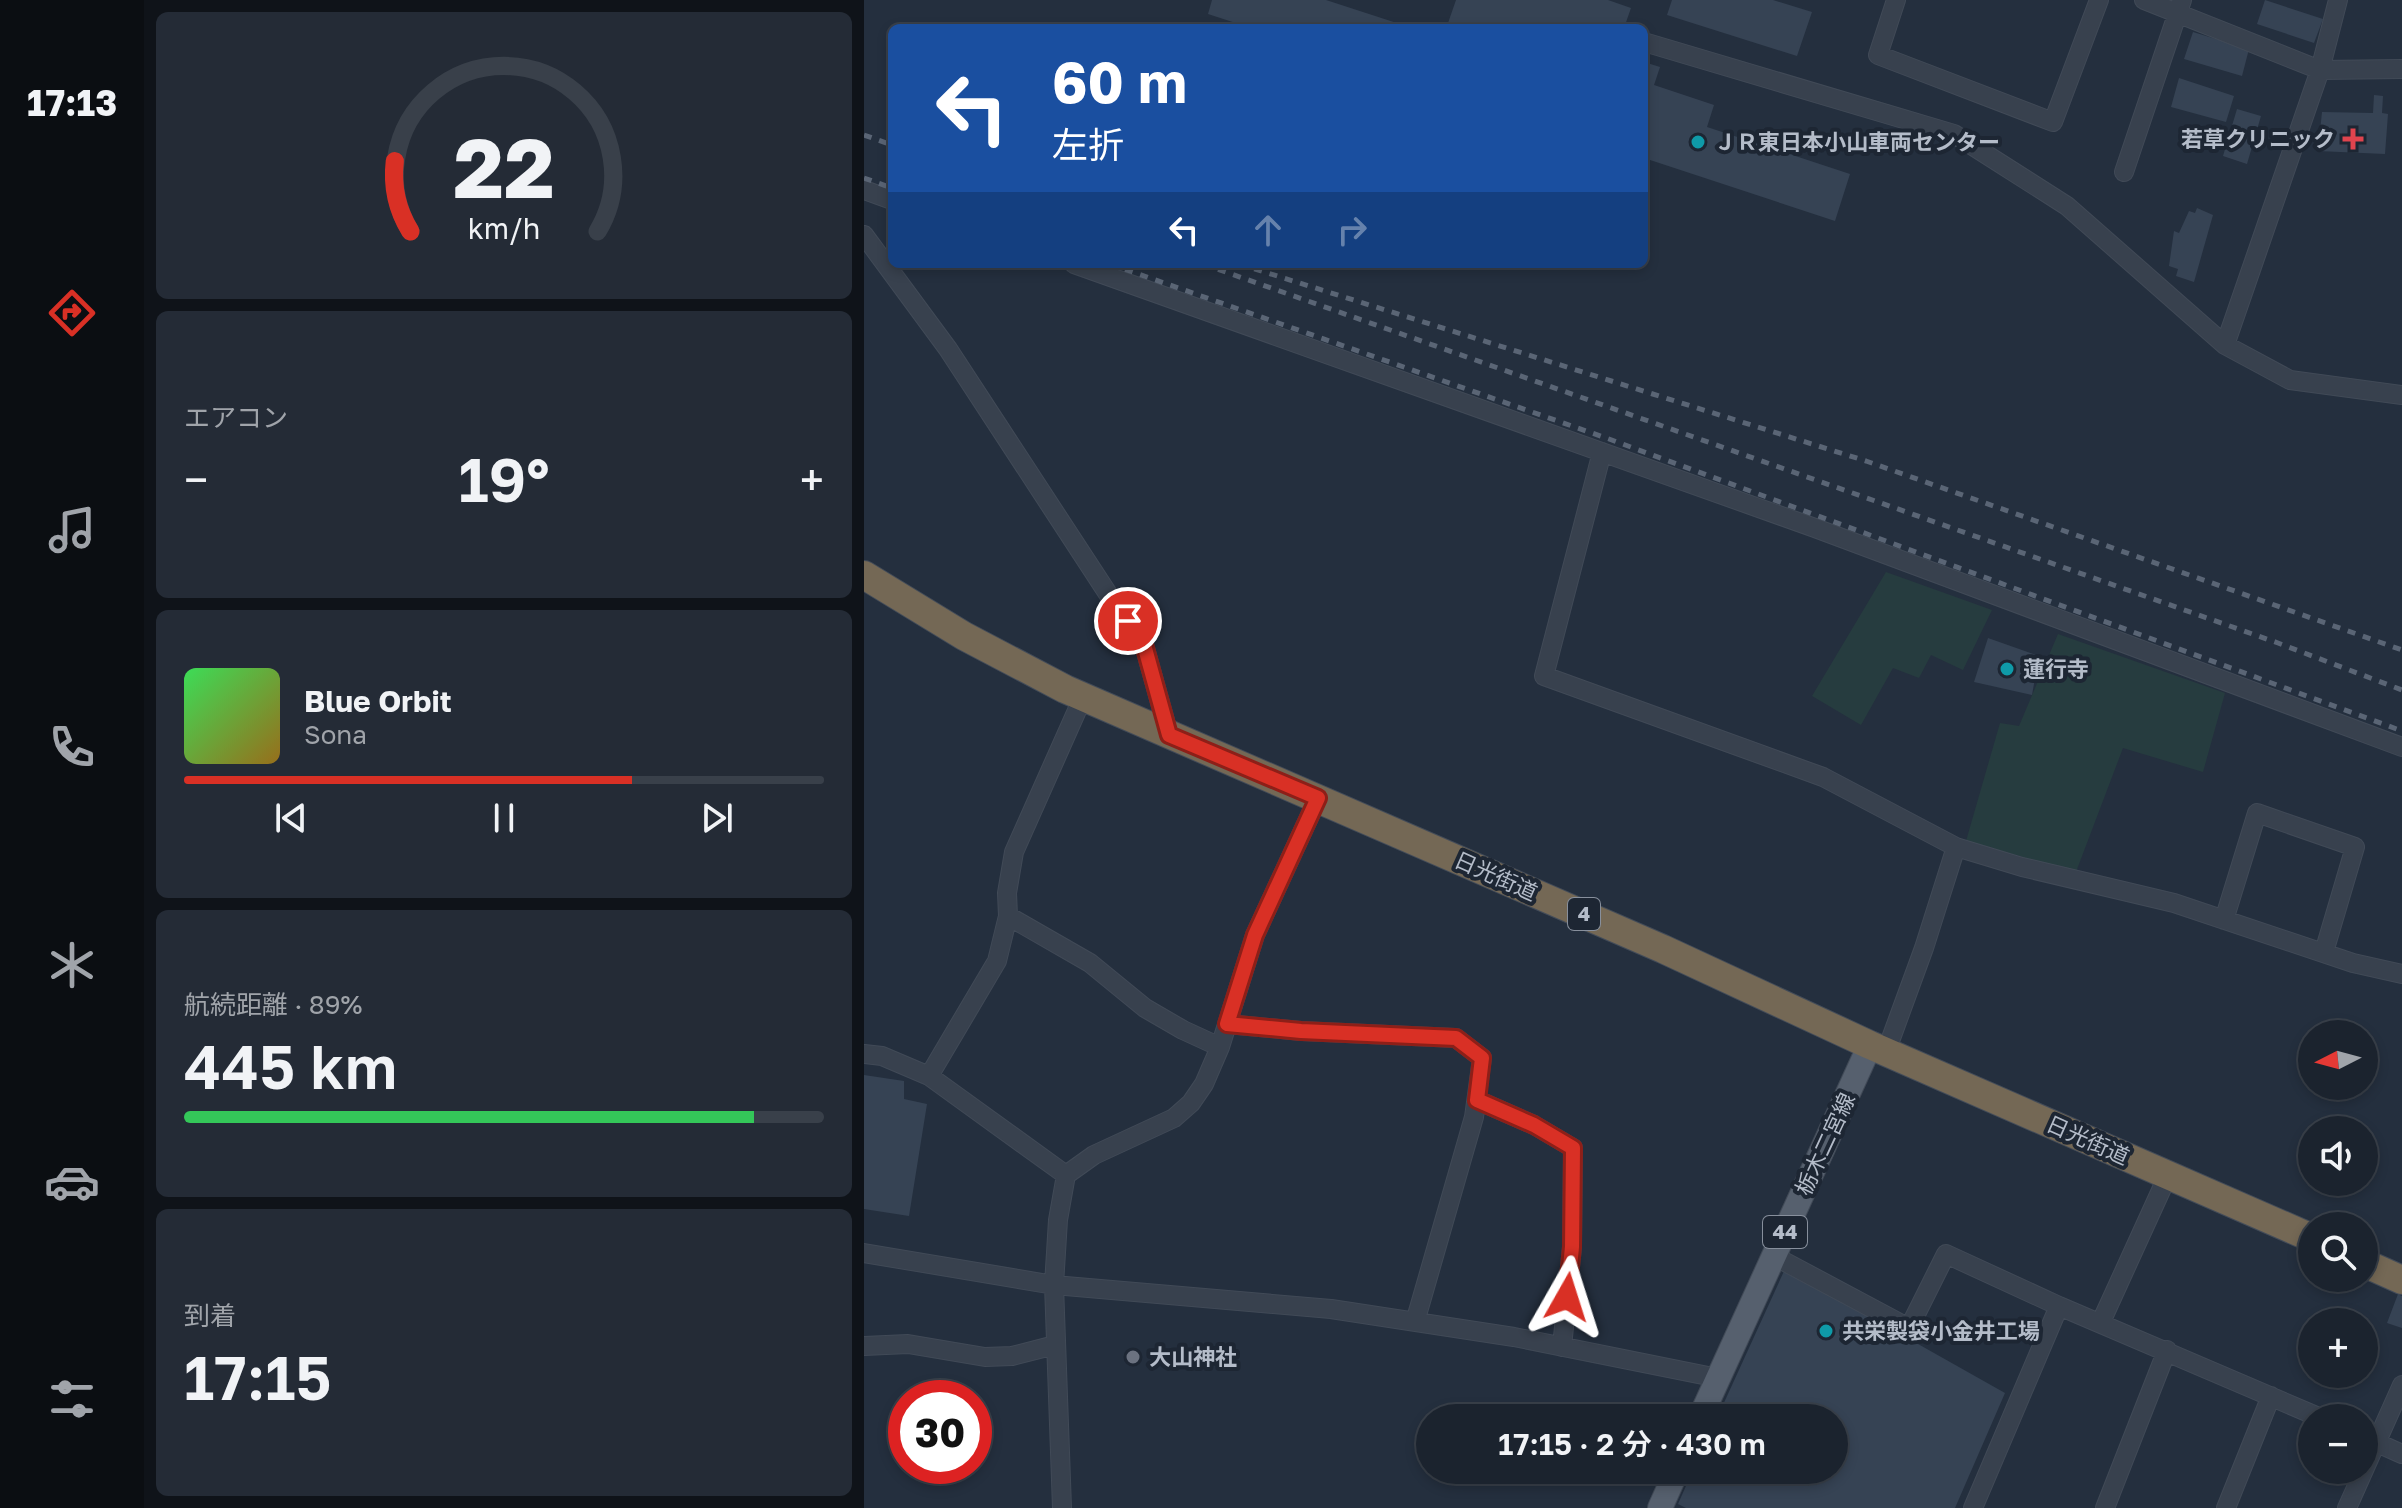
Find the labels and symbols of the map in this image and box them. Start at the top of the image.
place label: 若草クリニック [2181,125,2335,152]
place label: ＪＲ東日本小山車両センター [1714,128,2000,155]
marker: 若草クリニック [2342,128,2364,150]
marker: ＪＲ東日本小山車両センター [1689,133,1707,151]
pin [1094,587,1162,655]
place label: 蓮行寺 [2023,655,2089,682]
marker: 蓮行寺 [1998,660,2016,678]
street label: 日光街道 [1451,845,1542,906]
road number: 4 [1568,898,1600,930]
north arrow [2298,1020,2378,1100]
street label: 栃木二宮線 [1789,1088,1860,1199]
street label: 日光街道 [2043,1109,2134,1170]
road number: 44 [1763,1216,1807,1248]
position arrow [1525,1255,1609,1339]
place label: 共栄製袋小金井工場 [1842,1317,2040,1344]
marker: 共栄製袋小金井工場 [1817,1322,1835,1340]
place label: 大山神社 [1149,1343,1237,1370]
marker: 大山神社 [1124,1348,1142,1366]
speed limit sign: 30 [888,1380,992,1484]

